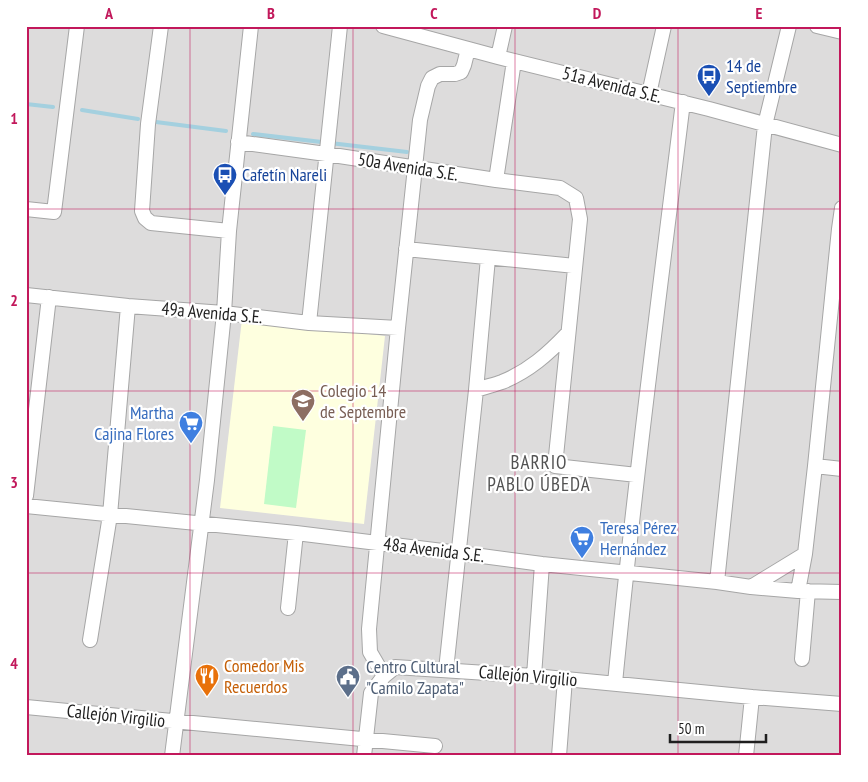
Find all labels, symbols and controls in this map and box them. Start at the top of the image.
text: A [104,3,114,23]
text: B [267,3,275,23]
text: C [430,3,438,23]
text: D [593,3,602,23]
text: E [756,3,763,23]
place label: 14 de Septiembre [726,54,797,98]
street label: 51a Avenida S.E. [560,61,664,108]
bus stop icon: 14 de Septiembre [696,63,722,97]
text: 1 [10,108,18,128]
street label: 50a Avenida S.E. [356,147,460,186]
bus stop icon: Cafetín Nareli [212,162,238,196]
place label: Cafetín Nareli [242,163,327,186]
text: 2 [10,290,18,310]
street label: 49a Avenida S.E. [160,297,264,328]
place label: Colegio 14 de Septembre [320,379,406,423]
school or university icon: Colegio 14 de Septembre [290,388,316,422]
place label: Martha Cajina Flores [94,401,174,445]
supermarket icon: Martha Cajina Flores [178,410,204,444]
district label: BARRIO PABLO ÚBEDA [487,450,591,496]
text: 3 [10,472,18,492]
place label: Teresa Pérez Hernández [600,516,677,560]
supermarket icon: Teresa Pérez Hernández [569,525,595,559]
street label: 48a Avenida S.E. [382,532,486,567]
text: 4 [10,653,18,673]
place label: Comedor Mis Recuerdos [224,654,304,698]
place label: Centro Cultural "Camilo Zapata" [366,655,464,699]
street label: Callejón Virgilio [478,660,578,691]
restaurant icon: Comedor Mis Recuerdos [194,663,220,697]
public building icon: Centro Cultural "Camilo Zapata" [335,664,361,698]
street label: Callejón Virgilio [66,699,167,732]
scale bar [670,712,767,744]
text: 50 m [678,719,704,738]

